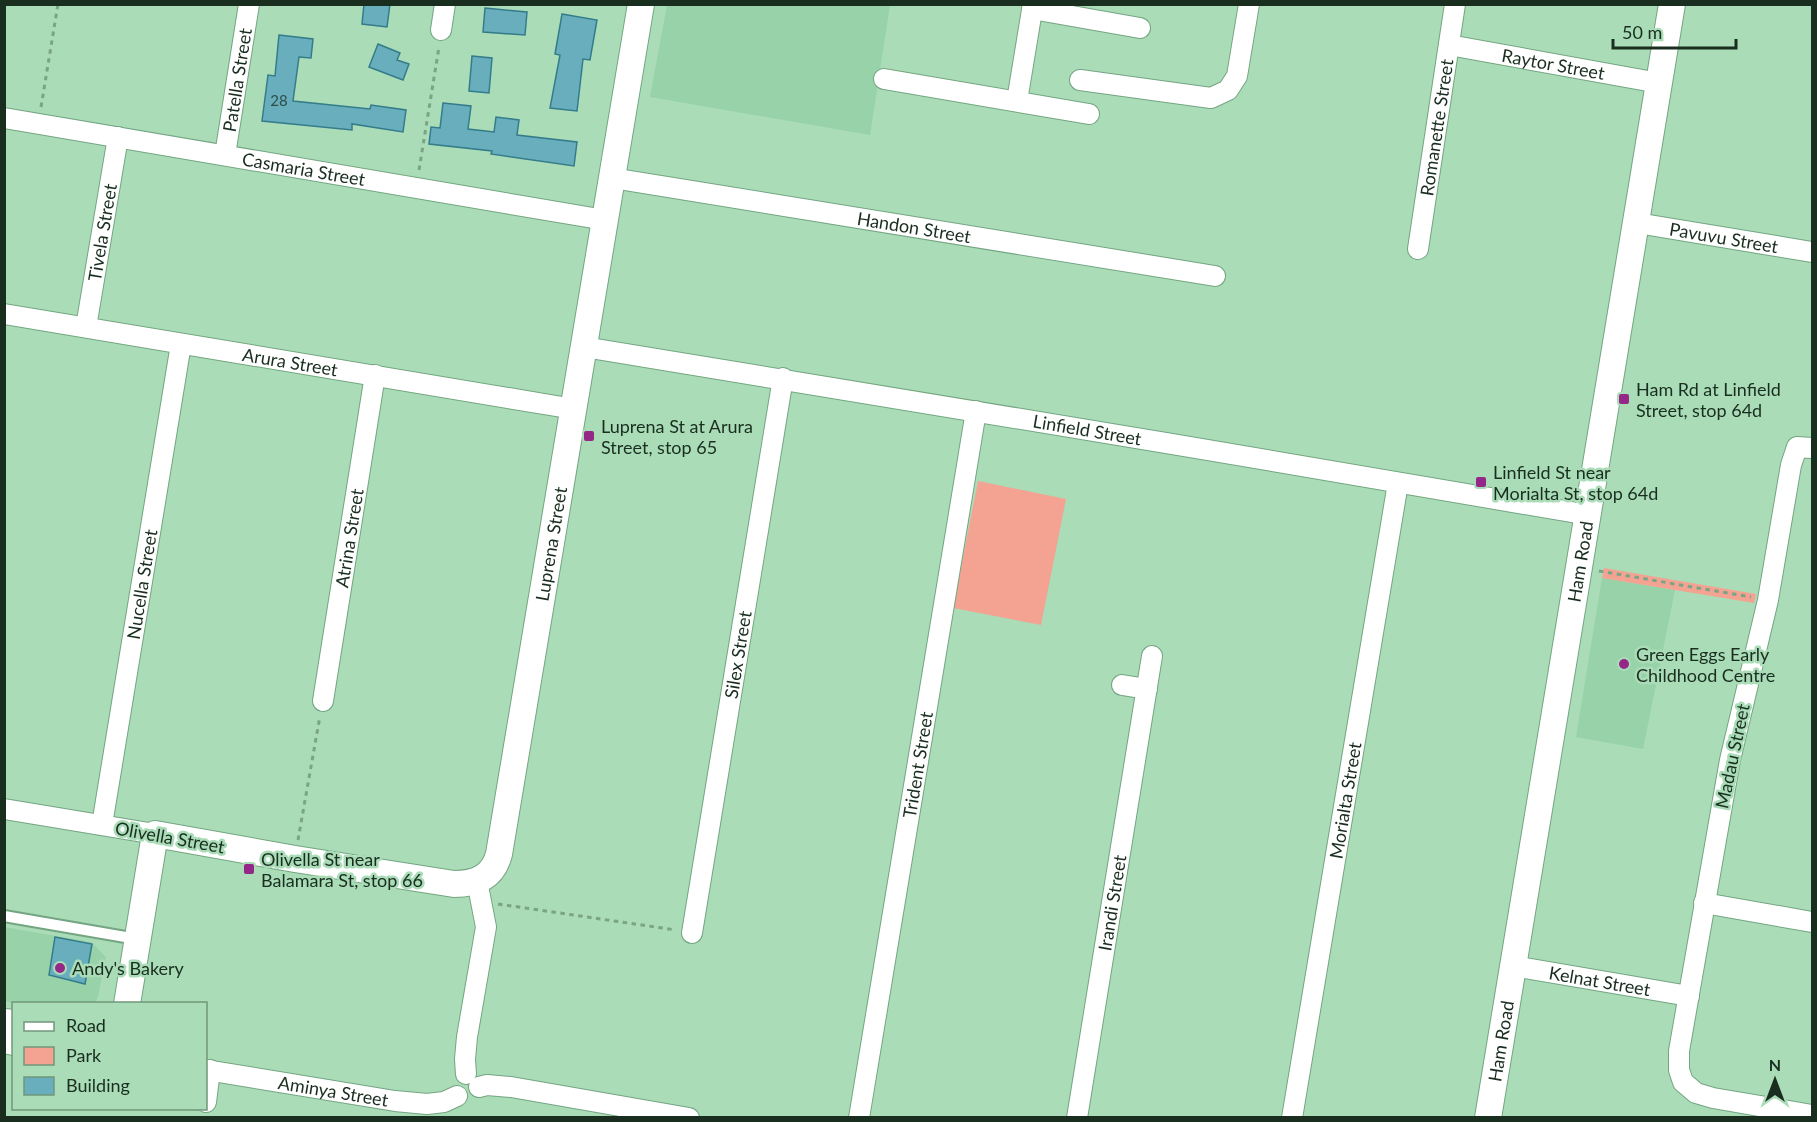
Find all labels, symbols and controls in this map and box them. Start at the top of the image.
scale bar [1613,12,1736,50]
text: 50 m [1622,21,1662,43]
street label: Patella Street [218,26,256,133]
street label: Raytor Street [1500,44,1607,84]
street label: Romanette Street [1415,57,1458,197]
house number: 28 [270,91,288,109]
street label: Casmaria Street [241,148,367,190]
street label: Tivela Street [83,181,121,283]
street label: Handon Street [856,207,973,247]
street label: Pavuvu Street [1668,218,1780,257]
street label: Arura Street [241,343,340,381]
place label: Ham Rd at Linfield Street, stop 64d [1636,378,1781,421]
marker: Ham Rd at Linfield Street, stop 64d [1617,392,1631,406]
street label: Linfield Street [1031,410,1144,450]
place label: Luprena St at Arura Street, stop 65 [601,415,753,458]
marker: Luprena St at Arura Street, stop 65 [582,429,596,443]
place label: Linfield St near Morialta St, stop 64d [1493,461,1658,504]
marker: Linfield St near Morialta St, stop 64d [1474,475,1488,489]
street label: Luprena Street [530,484,571,603]
street label: Atrina Street [330,486,368,589]
street label: Ham Road [1562,519,1597,604]
street label: Nucella Street [122,527,161,641]
street label: Silex Street [720,609,756,700]
place label: Green Eggs Early Childhood Centre [1636,643,1775,686]
marker: Green Eggs Early Childhood Centre [1617,657,1631,671]
street label: Madau Street [1710,701,1754,810]
street label: Trident Street [898,709,937,820]
street label: Morialta Street [1324,740,1366,861]
street label: Olivella Street [114,817,227,858]
place label: Olivella St near Balamara St, stop 66 [261,848,423,891]
street label: Irandi Street [1093,853,1131,952]
marker: Olivella St near Balamara St, stop 66 [242,862,256,876]
place label: Andy's Bakery [72,957,185,979]
marker: Andy's Bakery [53,961,67,975]
street label: Kelnat Street [1547,961,1653,1000]
street label: Ham Road [1483,999,1518,1083]
legend [12,1002,207,1110]
text: Road [66,1014,106,1036]
text: Park [66,1044,102,1066]
north arrow [1745,1050,1805,1110]
text: N [1769,1055,1781,1074]
street label: Aminya Street [277,1071,391,1111]
text: Building [66,1074,130,1096]

